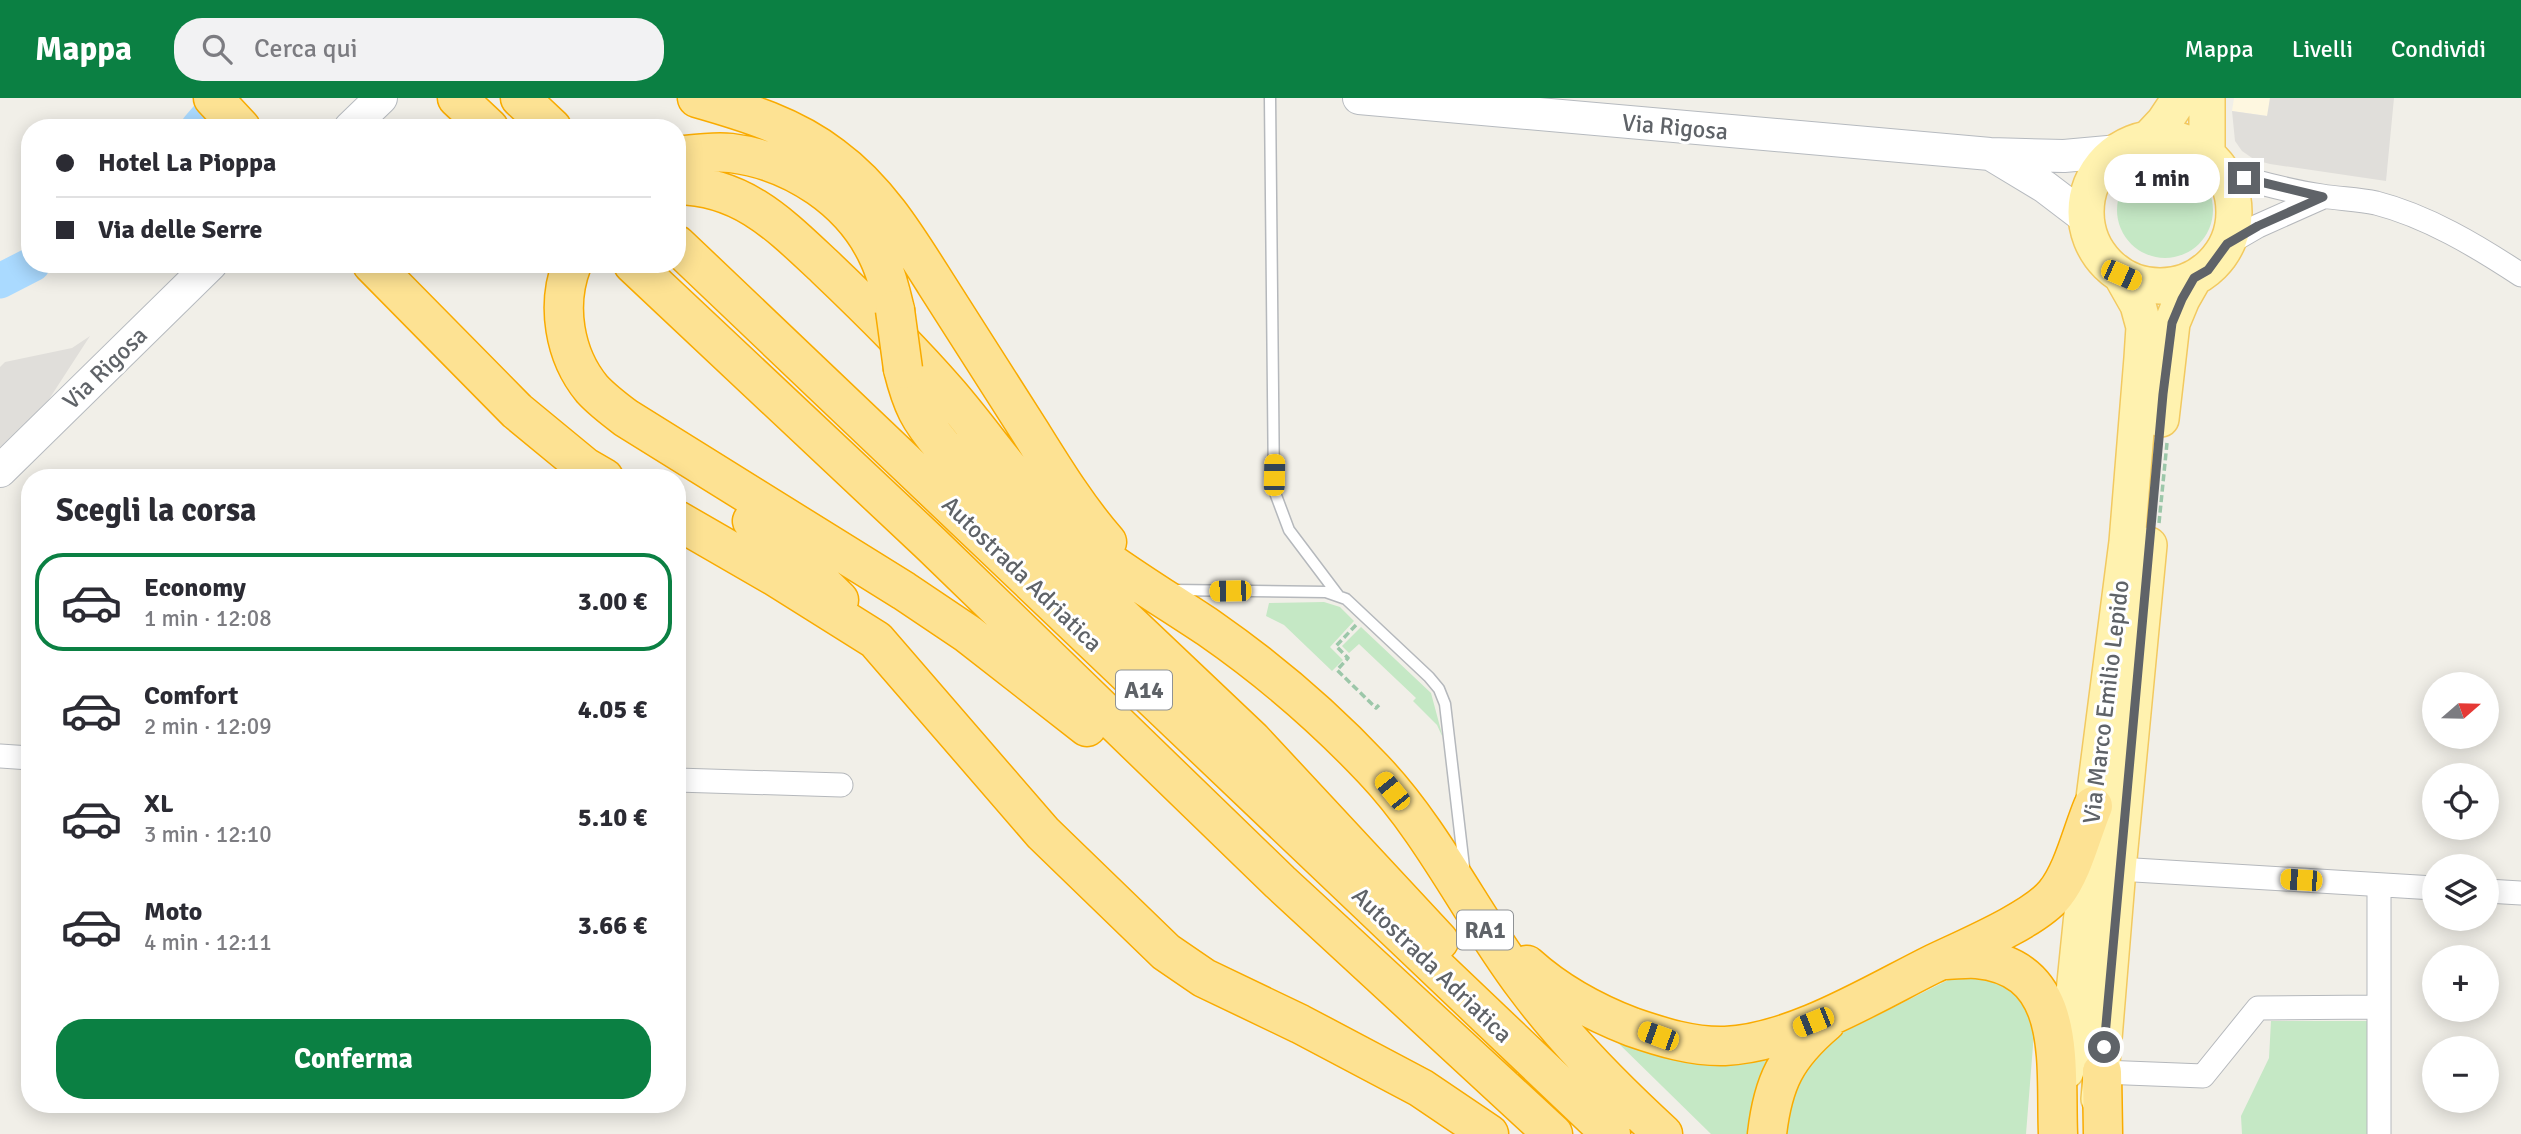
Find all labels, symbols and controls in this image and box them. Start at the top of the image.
search box [174,18,664,81]
text: Mappa [35,29,132,70]
icon: search [198,30,236,68]
text: Cerca qui [254,33,358,65]
text: Mappa [2185,34,2254,64]
text: Livelli [2292,34,2353,64]
text: Condividi [2391,34,2486,64]
street label: Via Rigosa [1621,107,1729,147]
text: Hotel La Pioppa [98,147,276,179]
callout: 1 min [2104,154,2220,202]
route end [2228,162,2260,194]
text: 1 min [2134,164,2190,193]
text: Via delle Serre [98,214,262,246]
car [2098,257,2145,293]
street label: Via Rigosa [56,320,154,416]
car [1264,454,1285,496]
street label: Autostrada Adriatica [936,490,1108,658]
text: Scegli la corsa [56,491,257,530]
icon: car [60,571,123,634]
text: Economy [144,572,246,604]
street label: Via Marco Emilio Lepido [2076,578,2136,826]
car [1209,580,1252,602]
text: 3.00 € [578,586,647,618]
text: 1 min · 12:08 [144,604,272,633]
road number: A14 [1116,670,1172,710]
north arrow [2422,672,2499,749]
map controls [2422,672,2499,1113]
icon: car [60,679,123,742]
text: Comfort [144,680,238,712]
text: 4.05 € [578,694,647,726]
text: 2 min · 12:09 [144,712,272,741]
button: locate [2422,763,2499,840]
car [1371,768,1414,814]
icon: car [60,787,123,850]
text: XL [144,788,174,820]
text: 5.10 € [578,802,647,834]
text: 3 min · 12:10 [144,820,272,849]
button: layers [2422,854,2499,931]
car [2280,868,2323,892]
street label: Autostrada Adriatica [1346,881,1518,1049]
icon: car [60,895,123,958]
text: Moto [144,896,202,928]
text: 3.66 € [578,910,647,942]
road number: RA1 [1457,910,1513,950]
text: 4 min · 12:11 [144,928,272,957]
button: + [2422,945,2499,1022]
car [1790,1004,1837,1040]
button: Conferma [56,1019,651,1099]
car [1635,1019,1682,1053]
route start [2088,1031,2120,1063]
button: − [2422,1036,2499,1113]

